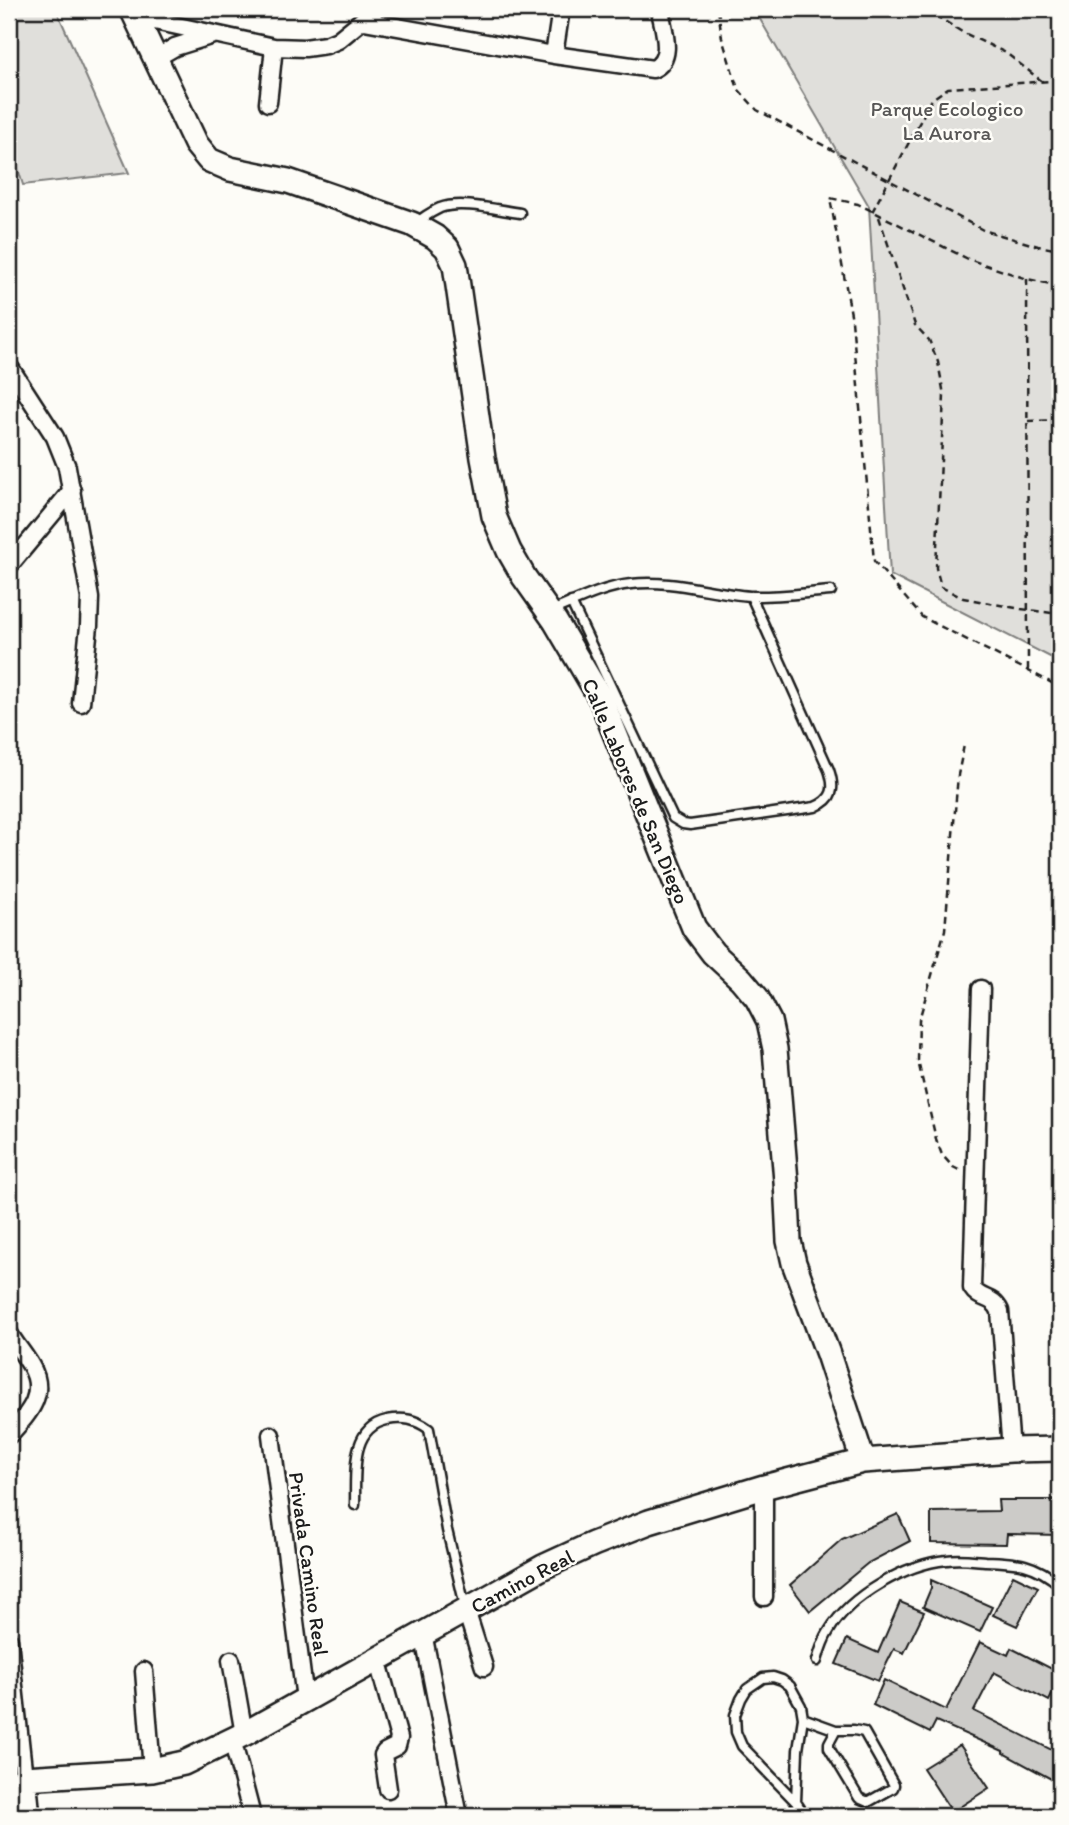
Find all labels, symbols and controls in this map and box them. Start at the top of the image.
park label: Parque Ecologico La Aurora [870,96,1024,145]
street label: Calle Labores de San Diego [577,675,695,907]
street label: Privada Camino Real [284,1470,334,1658]
street label: Camino Real [466,1543,578,1619]

